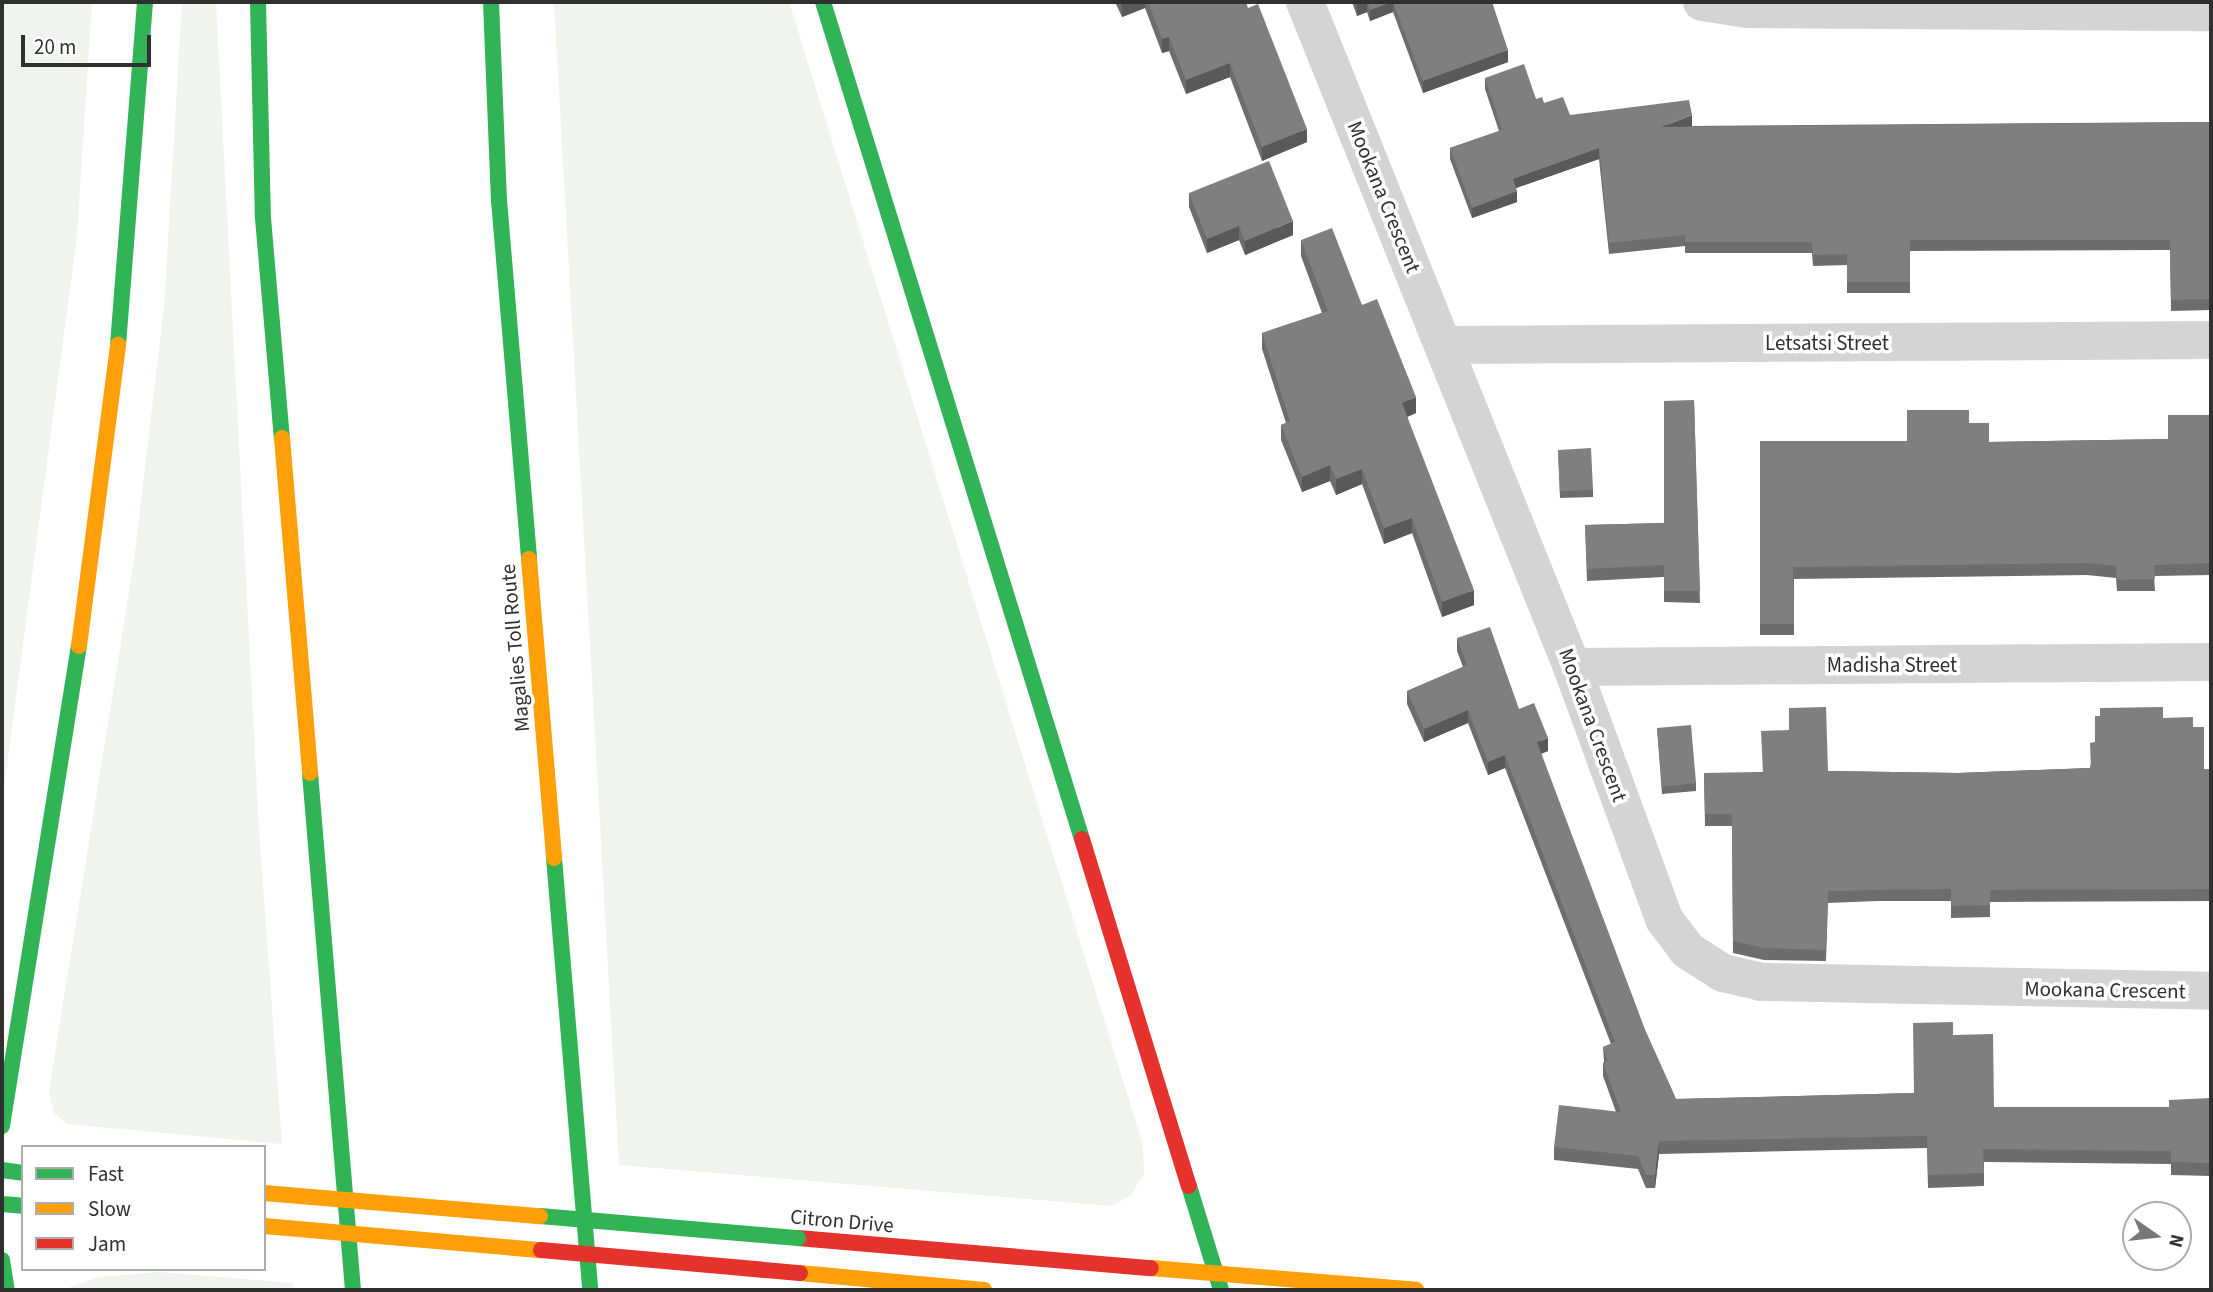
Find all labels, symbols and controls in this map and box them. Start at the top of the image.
scale bar [24,21,154,65]
text: 20 m [34,32,76,62]
street label: Mookana Crescent [1342,117,1426,277]
street label: Letsatsi Street [1765,330,1889,356]
street label: Magalies Toll Route [495,563,535,733]
street label: Mookana Crescent [1554,645,1632,805]
street label: Madisha Street [1827,652,1957,678]
street label: Mookana Crescent [2024,976,2186,1004]
legend [21,1145,266,1271]
text: Fast [88,1159,124,1189]
text: Slow [88,1194,131,1224]
north arrow [2122,1201,2192,1271]
street label: Citron Drive [789,1204,895,1238]
text: Jam [88,1229,126,1259]
text: N [2161,1231,2191,1250]

